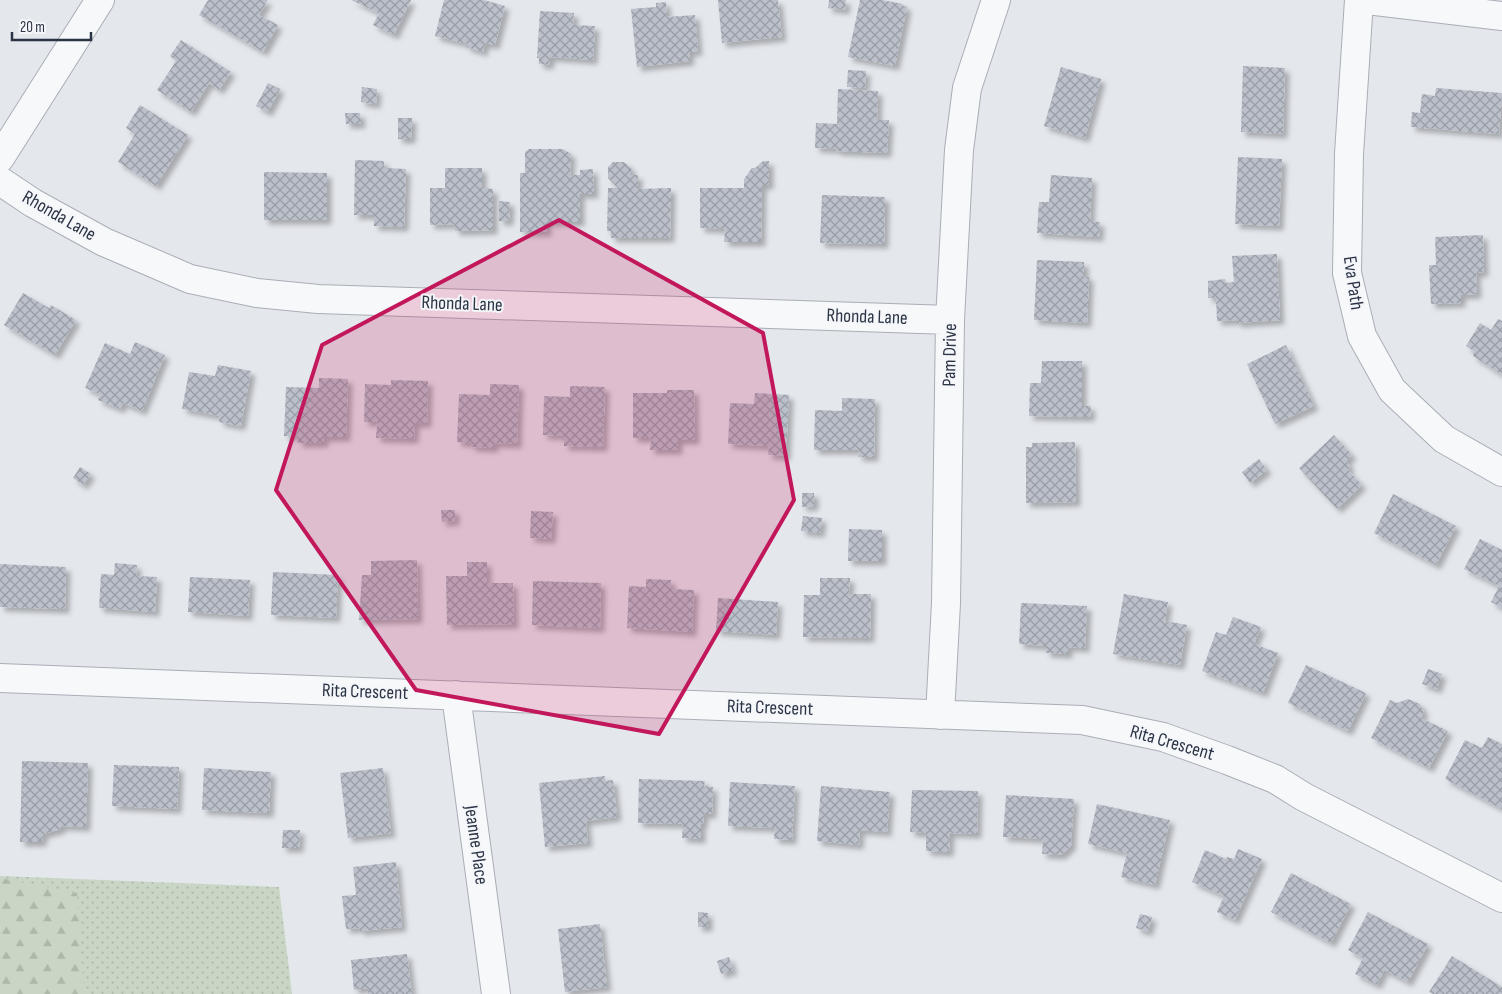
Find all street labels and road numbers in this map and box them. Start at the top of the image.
street label: Rhonda Lane [18,186,100,246]
street label: Eva Path [1338,255,1368,311]
street label: Rhonda Lane [421,291,503,317]
street label: Rhonda Lane [826,304,908,330]
street label: Pam Drive [938,323,962,387]
street label: Rita Crescent [321,679,409,705]
street label: Rita Crescent [726,695,814,721]
street label: Rita Crescent [1127,720,1217,766]
street label: Jeanne Place [459,803,493,886]

